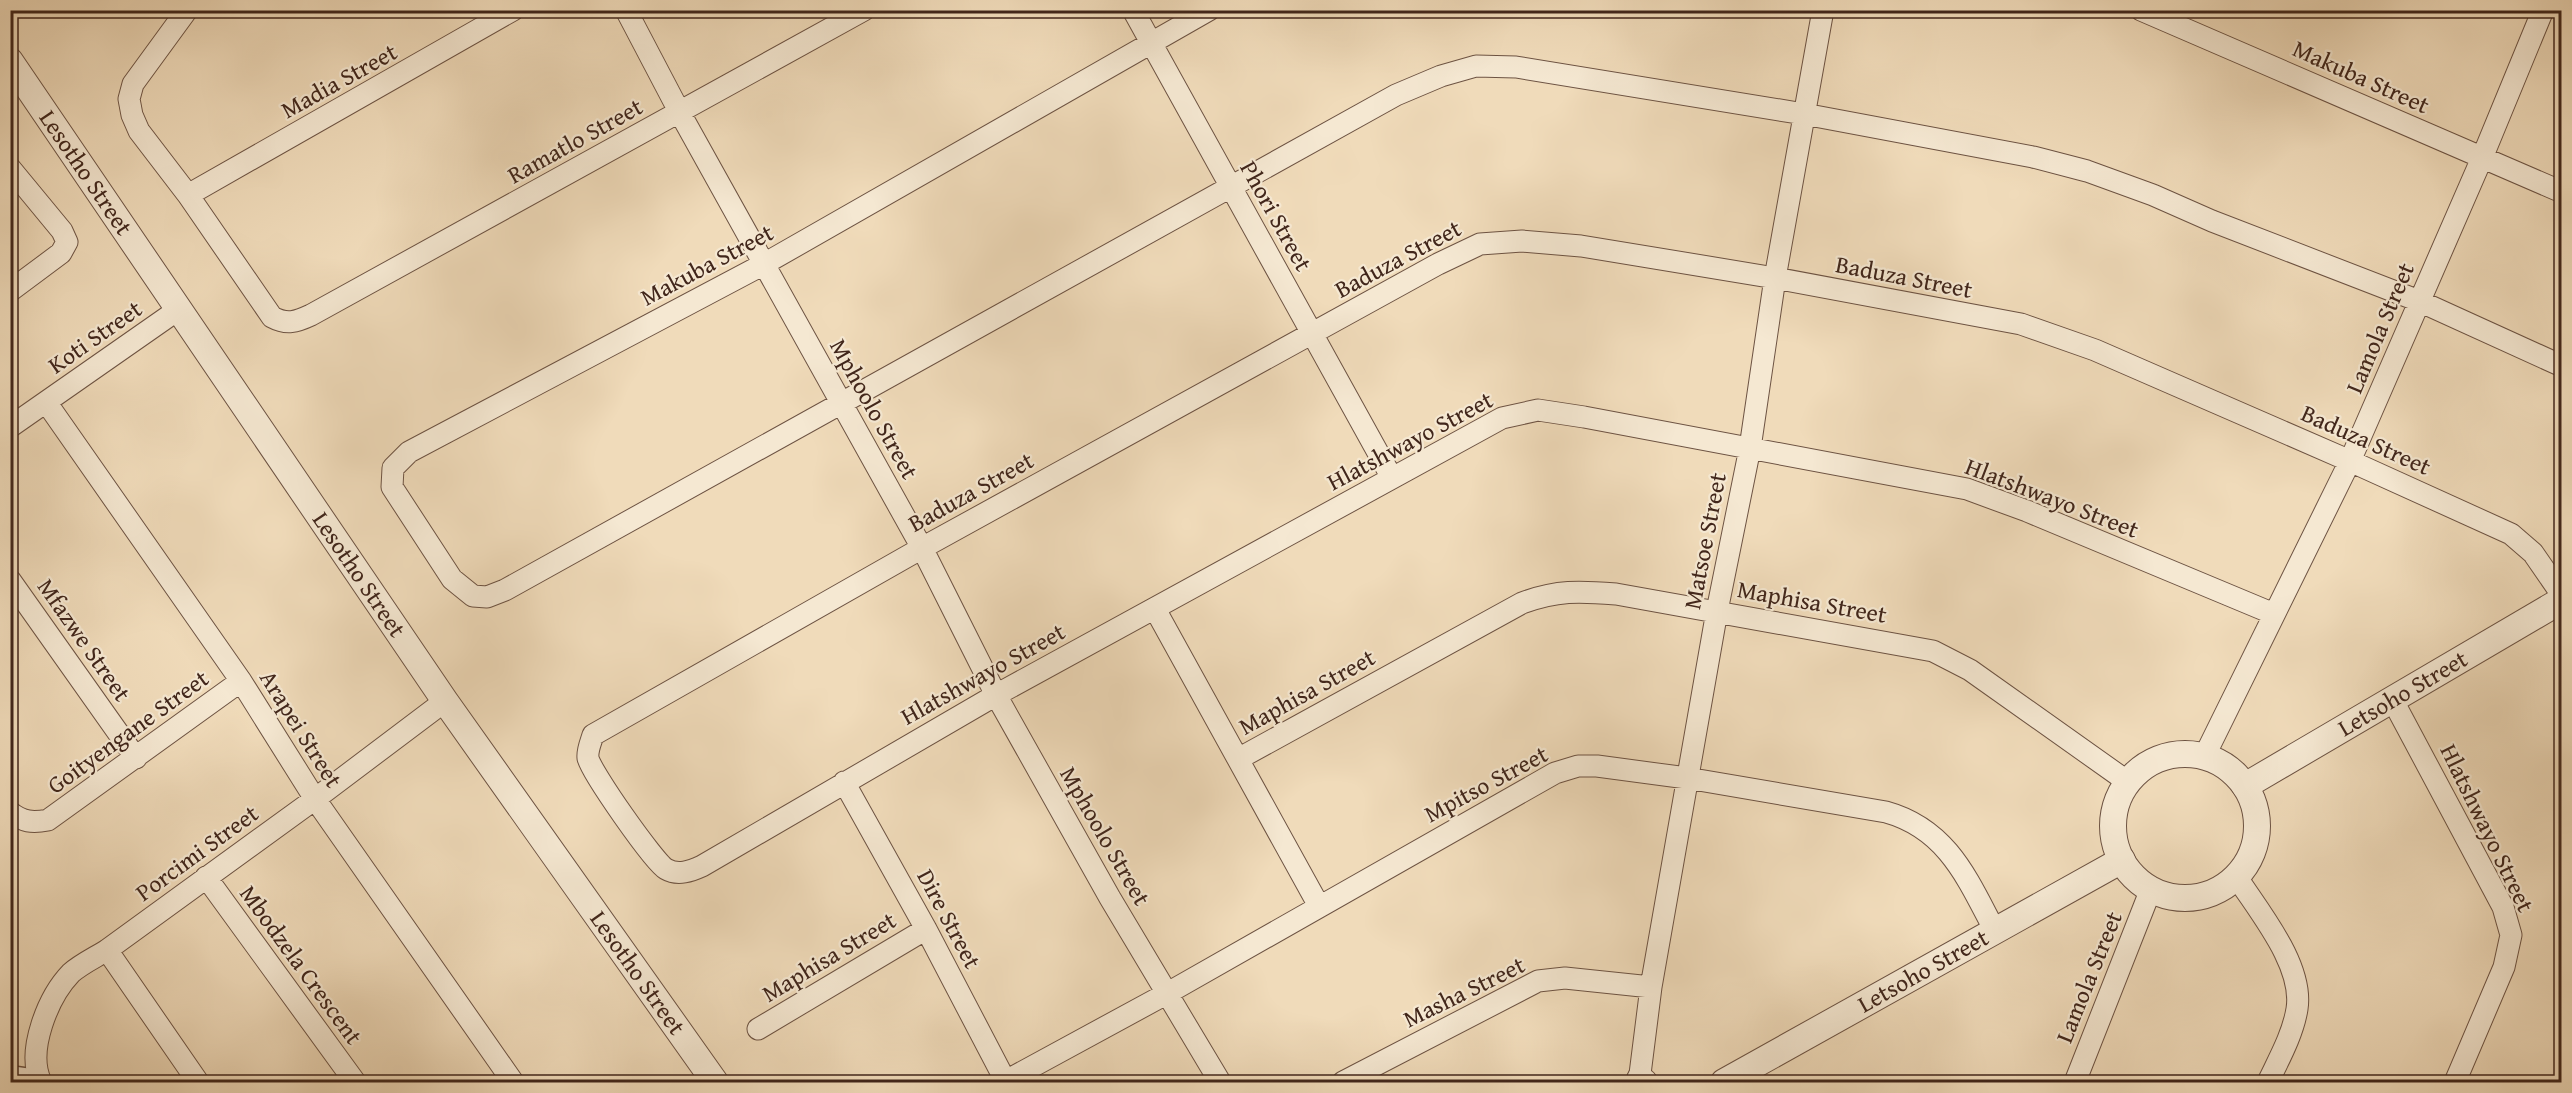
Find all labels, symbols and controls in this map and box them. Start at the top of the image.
street label: Makuba Street [2287,31,2435,122]
street label: Madia Street [274,34,404,127]
street label: Ramatlo Street [501,89,649,192]
street label: Lesotho Street [31,103,142,243]
street label: Phori Street [1232,154,1321,278]
street label: Baduza Street [1328,210,1468,307]
street label: Makuba Street [634,215,780,314]
street label: Baduza Street [1833,246,1976,307]
street label: Lamola Street [2336,257,2423,399]
street label: Koti Street [41,291,149,382]
street label: Mphoolo Street [821,332,928,486]
street label: Hlatshwayo Street [1321,382,1499,499]
street label: Baduza Street [2296,395,2437,484]
street label: Baduza Street [902,442,1040,540]
street label: Hlatshwayo Street [1960,448,2144,547]
street label: Matsoe Street [1674,469,1735,612]
street label: Lesotho Street [304,505,415,645]
street label: Mfazwe Street [29,571,140,709]
street label: Maphisa Street [1735,571,1890,632]
street label: Hlatshwayo Street [894,614,1072,733]
street label: Maphisa Street [1232,639,1382,743]
street label: Letsoho Street [2331,641,2474,745]
street label: Goityengane Street [40,661,216,802]
street label: Arapei Street [251,663,352,795]
street label: Mpitso Street [1418,736,1554,831]
street label: Hlatshwayo Street [2432,738,2544,918]
street label: Mphoolo Street [1051,760,1160,912]
street label: Porcimi Street [128,796,266,909]
street label: Dire Street [909,863,991,975]
street label: Mbodzela Crescent [232,878,372,1052]
street label: Maphisa Street [755,902,903,1010]
street label: Lesotho Street [582,903,695,1042]
street label: Lamola Street [2046,905,2131,1048]
street label: Letsoho Street [1851,920,1995,1021]
street label: Masha Street [1397,947,1531,1036]

